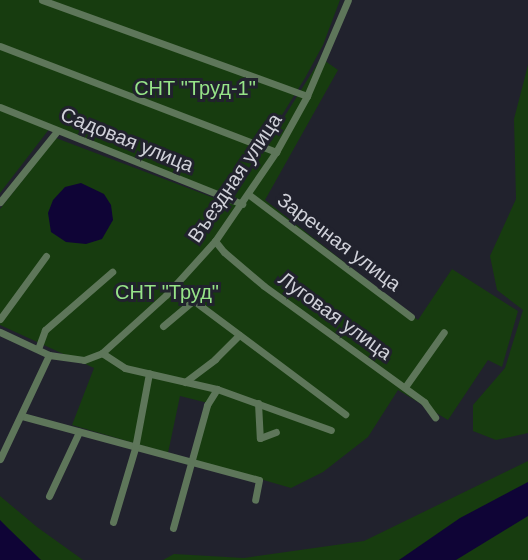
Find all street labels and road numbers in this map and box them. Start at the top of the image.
street label: Садовая улица [57,102,197,178]
street label: Въездная улица [183,109,287,247]
street label: Заречная улица [272,188,406,296]
street label: Луговая улица [274,267,396,365]

